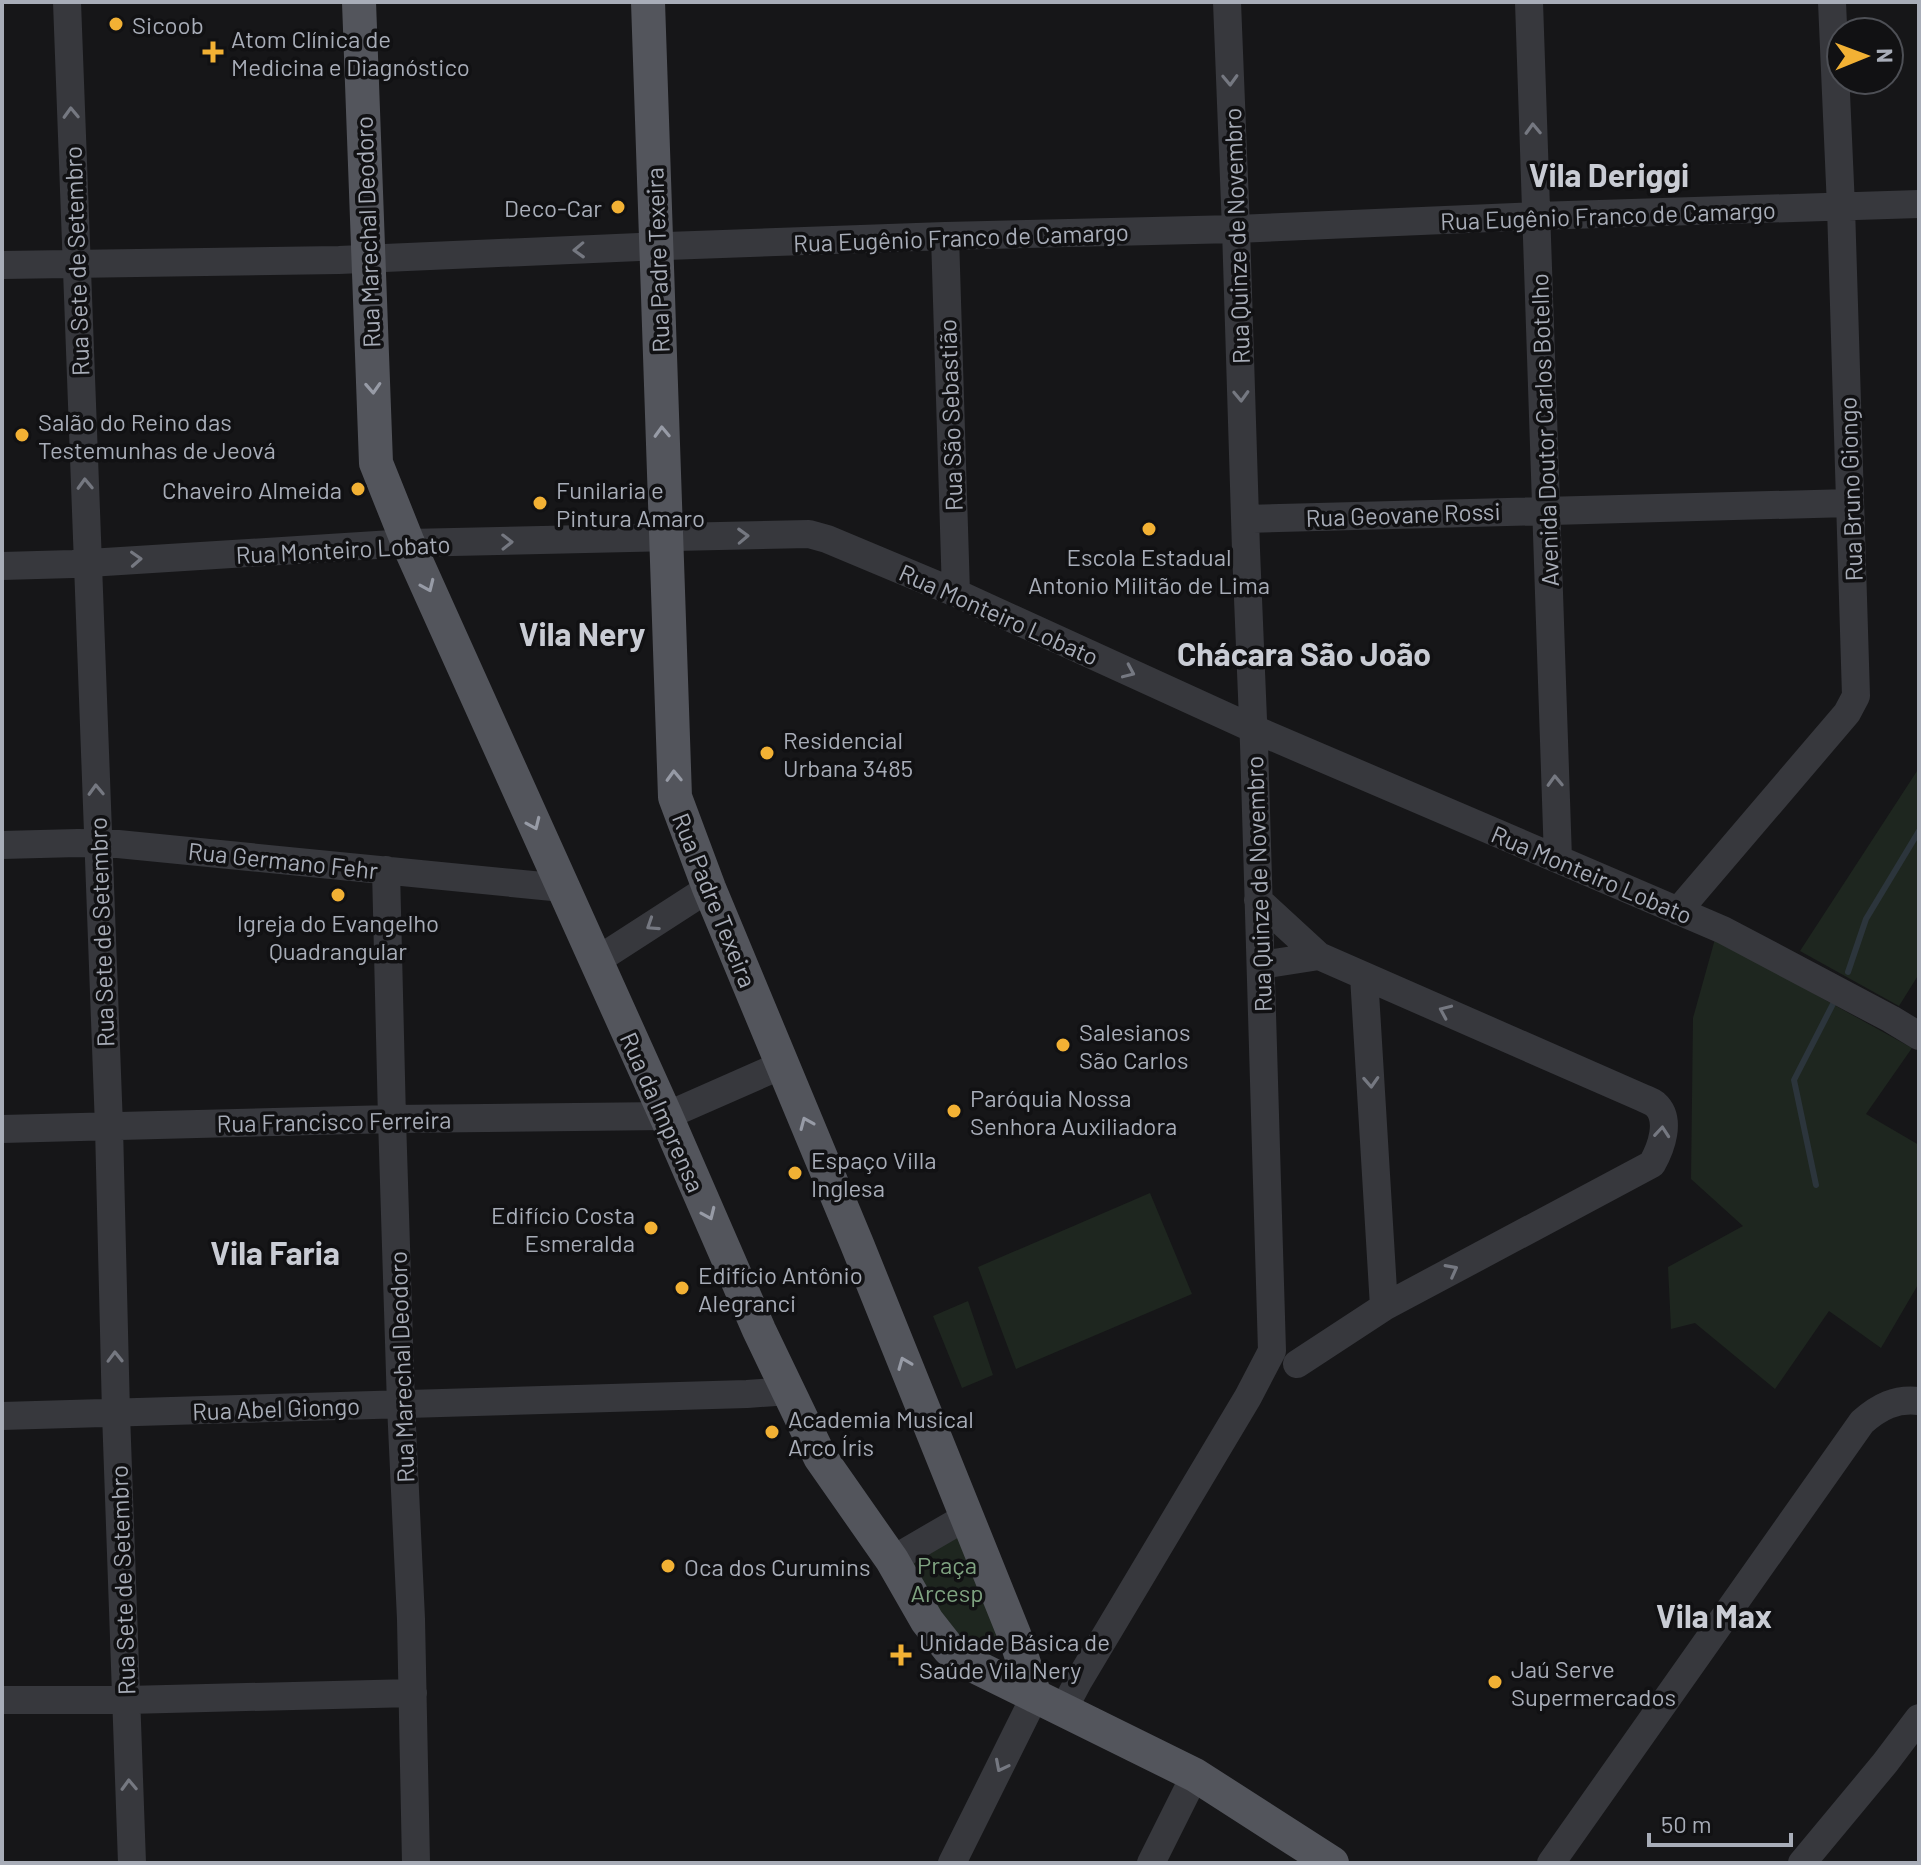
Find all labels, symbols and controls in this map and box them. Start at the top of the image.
place label: Sicoob [132,10,204,39]
marker: Sicoob [107,15,125,33]
north arrow [1825,16,1905,96]
place label: Atom Clínica de Medicina e Diagnóstico [231,24,470,81]
marker: Atom Clínica de Medicina e Diagnóstico [202,41,224,63]
text: N [1873,48,1899,63]
one-way arrow [1222,74,1239,87]
one-way arrow [62,106,79,119]
street label: Rua Quinze de Novembro [1217,107,1255,365]
street label: Rua Marechal Deodoro [348,116,386,348]
one-way arrow [1525,122,1542,135]
street label: Rua Sete de Setembro [57,145,95,377]
district label: Vila Deriggi [1529,155,1689,193]
street label: Rua Padre Texeira [639,167,675,353]
place label: Deco-Car [504,193,602,222]
street label: Rua Eugênio Franco de Camargo [1440,195,1776,235]
marker: Deco-Car [609,198,627,216]
street label: Rua Eugênio Franco de Camargo [793,217,1129,257]
one-way arrow [572,241,585,258]
street label: Avenida Doutor Carlos Botelho [1524,273,1564,587]
street label: Rua São Sebastião [932,318,968,512]
one-way arrow [364,382,381,395]
one-way arrow [1232,390,1250,403]
street label: Rua Bruno Giongo [1832,396,1868,582]
place label: Salão do Reino das Testemunhas de Jeová [38,407,276,464]
one-way arrow [654,425,671,438]
marker: Salão do Reino das Testemunhas de Jeová [13,426,31,444]
place label: Chaveiro Almeida [162,475,342,504]
place label: Funilaria e Pintura Amaro [556,475,705,532]
one-way arrow [77,477,94,490]
marker: Chaveiro Almeida [349,480,367,498]
marker: Funilaria e Pintura Amaro [531,494,549,512]
street label: Rua Geovane Rossi [1305,496,1501,532]
marker: Escola Estadual Antonio Militão de Lima [1140,520,1158,538]
one-way arrow [737,528,750,545]
street label: Rua Monteiro Lobato [235,529,451,569]
one-way arrow [501,534,514,551]
place label: Escola Estadual Antonio Militão de Lima [1028,542,1270,599]
one-way arrow [130,551,143,568]
street label: Rua Monteiro Lobato [895,557,1103,671]
one-way arrow [418,578,434,593]
district label: Vila Nery [519,614,645,652]
district label: Chácara São João [1177,634,1431,672]
one-way arrow [1120,662,1135,678]
place label: Residencial Urbana 3485 [783,725,913,782]
marker: Residencial Urbana 3485 [758,744,776,762]
street label: Rua Quinze de Novembro [1239,755,1277,1013]
one-way arrow [665,769,682,782]
one-way arrow [1547,774,1564,787]
one-way arrow [87,783,104,796]
street label: Rua Padre Texeira [667,809,763,991]
one-way arrow [524,815,540,830]
street label: Rua Sete de Setembro [82,816,120,1048]
street label: Rua Monteiro Lobato [1487,819,1697,929]
street label: Rua Germano Fehr [187,836,380,884]
marker: Igreja do Evangelho Quadrangular [329,886,347,904]
place label: Igreja do Evangelho Quadrangular [237,908,439,965]
one-way arrow [647,915,661,930]
one-way arrow [1439,1005,1453,1021]
place label: Salesianos São Carlos [1079,1017,1191,1074]
street label: Rua da Imprensa [615,1027,711,1197]
marker: Salesianos São Carlos [1054,1036,1072,1054]
one-way arrow [1362,1076,1379,1089]
place label: Paróquia Nossa Senhora Auxiliadora [970,1083,1177,1140]
marker: Paróquia Nossa Senhora Auxiliadora [945,1102,963,1120]
street label: Rua Francisco Ferreira [216,1104,452,1138]
one-way arrow [799,1117,816,1131]
one-way arrow [1653,1125,1670,1138]
place label: Espaço Villa Inglesa [811,1145,936,1202]
marker: Espaço Villa Inglesa [786,1164,804,1182]
place label: Edifício Costa Esmeralda [491,1200,635,1257]
one-way arrow [699,1206,715,1220]
marker: Edifício Costa Esmeralda [642,1219,660,1237]
district label: Vila Faria [210,1233,340,1271]
street label: Rua Marechal Deodoro [382,1251,420,1483]
place label: Edifício Antônio Alegranci [698,1260,863,1317]
one-way arrow [1444,1265,1459,1280]
marker: Edifício Antônio Alegranci [673,1279,691,1297]
one-way arrow [106,1350,123,1363]
one-way arrow [897,1357,914,1371]
street label: Rua Abel Giongo [192,1391,360,1425]
place label: Academia Musical Arco Íris [788,1404,974,1461]
marker: Academia Musical Arco Íris [763,1423,781,1441]
street label: Rua Sete de Setembro [103,1464,141,1696]
park label: Praça Arcesp [911,1550,983,1607]
place label: Oca dos Curumins [684,1552,870,1581]
marker: Oca dos Curumins [659,1557,677,1575]
district label: Vila Max [1656,1596,1772,1634]
place label: Unidade Básica de Saúde Vila Nery [919,1627,1110,1684]
marker: Unidade Básica de Saúde Vila Nery [890,1644,912,1666]
place label: Jaú Serve Supermercados [1511,1654,1676,1711]
marker: Jaú Serve Supermercados [1486,1673,1504,1691]
one-way arrow [995,1758,1010,1773]
one-way arrow [121,1778,138,1791]
scale bar [1649,1797,1791,1847]
text: 50 m [1661,1809,1712,1838]

